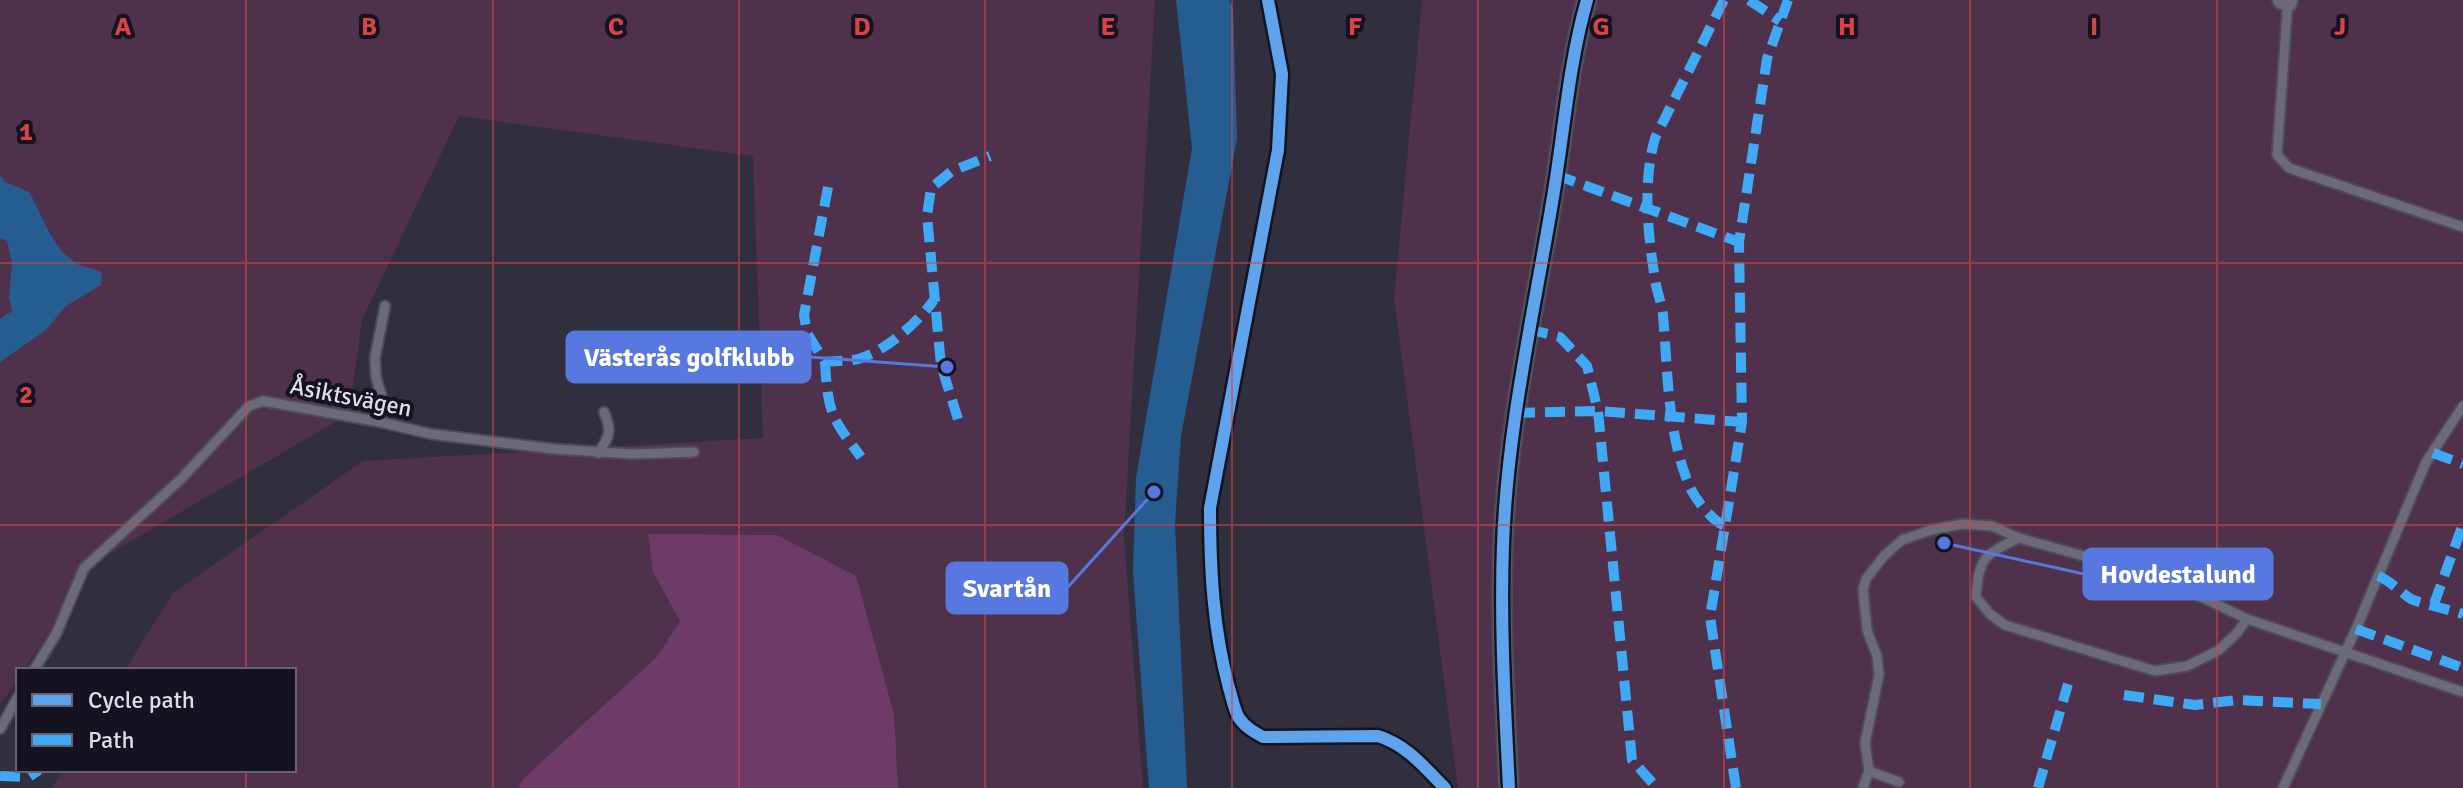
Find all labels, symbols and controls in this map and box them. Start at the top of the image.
text: A [115,11,132,43]
text: B [361,11,377,43]
text: C [608,11,624,43]
text: D [853,11,871,43]
text: E [1101,11,1115,43]
text: F [1348,11,1362,43]
text: G [1592,11,1610,43]
text: H [1838,11,1856,43]
text: I [2090,11,2098,43]
text: J [2334,11,2346,43]
text: 1 [19,116,33,148]
callout: Västerås golfklubb [567,332,810,382]
text: Västerås golfklubb [584,342,794,374]
street label: Åsiktsvägen [288,371,414,423]
text: 2 [19,379,33,411]
callout: Hovdestalund [2084,549,2272,599]
text: Hovdestalund [2100,559,2256,591]
callout: Svartån [947,563,1067,613]
text: Svartån [963,573,1051,605]
legend [16,668,296,772]
text: Cycle path [88,685,195,715]
text: Path [88,725,134,755]

